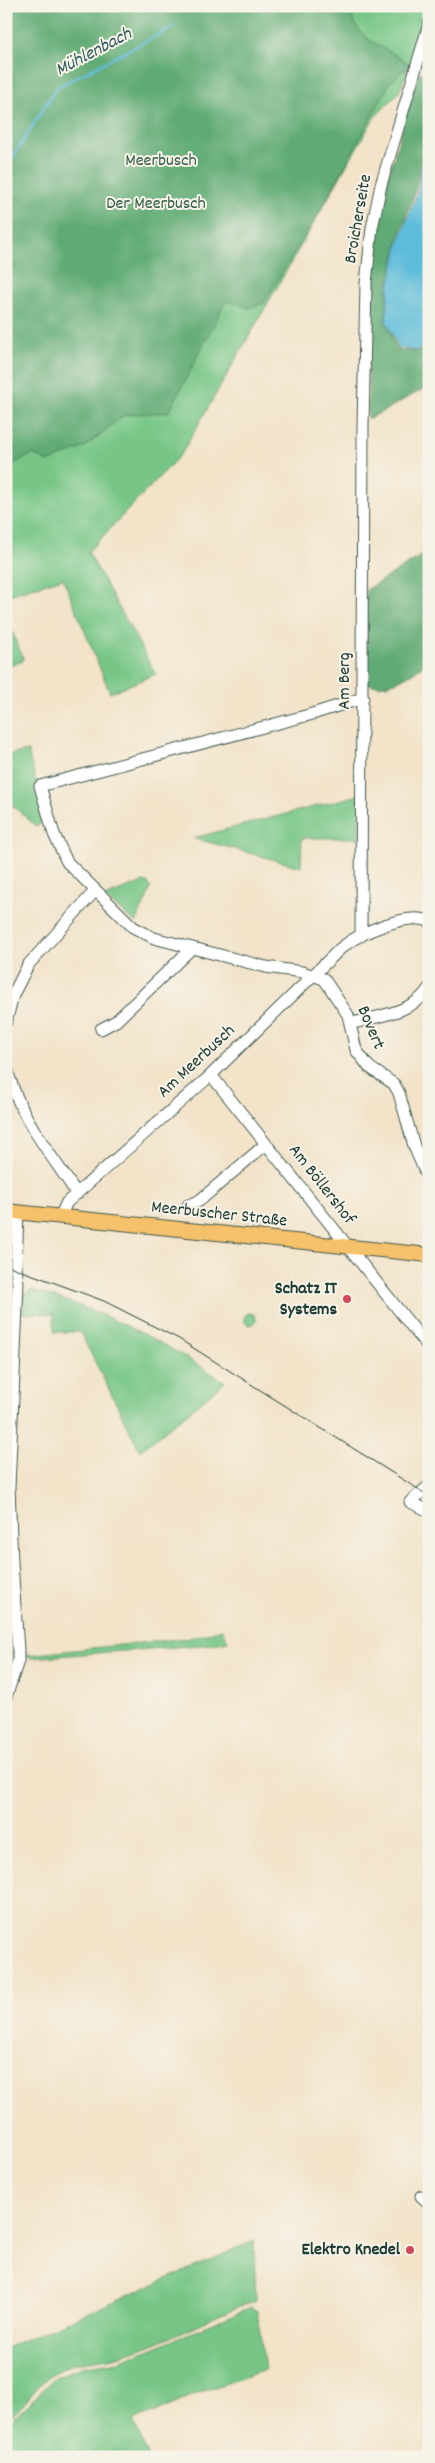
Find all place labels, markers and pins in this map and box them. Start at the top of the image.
place label: Schatz IT Systems [275,1277,338,1323]
marker: Schatz IT Systems [341,1293,353,1305]
place label: Elektro Knedel [302,2238,401,2263]
marker: Elektro Knedel [404,2244,416,2256]

